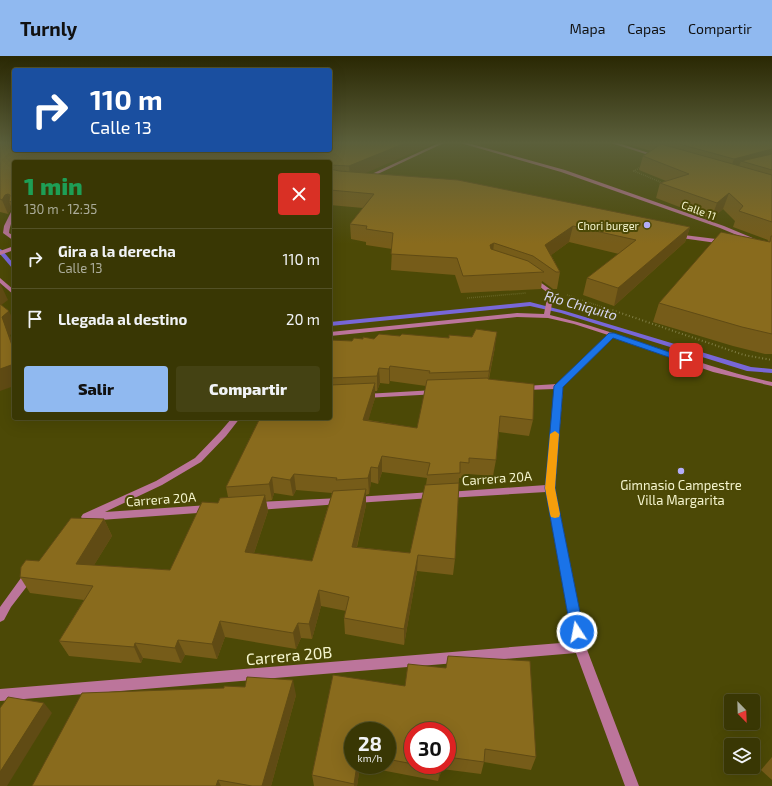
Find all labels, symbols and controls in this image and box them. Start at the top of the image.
text: Turnly [20,17,77,40]
text: Mapa [570,20,605,37]
text: Capas [627,20,666,37]
text: Compartir [688,20,752,37]
text: 110 m [90,82,163,116]
icon: right [24,84,76,136]
text: Calle 13 [90,116,152,138]
text: 1 min [24,171,83,200]
button: close [278,173,320,215]
street label: Calle 11 [680,198,718,222]
text: 130 m · 12:35 [24,201,97,217]
place label: Chori burger [577,219,640,232]
marker: Chori burger [642,220,652,230]
text: Gira a la derecha [58,242,176,260]
icon: right [24,248,46,270]
text: 110 m [283,250,320,268]
text: Calle 13 [58,260,103,276]
water label: Río Chiquito [543,286,620,324]
icon: arrive [24,308,46,330]
text: Llegada al destino [58,310,187,328]
text: 20 m [286,310,320,328]
pin [669,343,703,377]
icon: arrive [675,349,697,371]
button: Salir [24,366,168,412]
button: Compartir [176,366,320,412]
marker: Gimnasio Campestre Villa Margarita [676,466,686,476]
street label: Carrera 20A [461,468,533,488]
place label: Gimnasio Campestre Villa Margarita [620,477,742,508]
street label: Carrera 20A [125,489,197,509]
position arrow [556,611,598,653]
street label: Carrera 20B [245,642,333,668]
north arrow [724,694,760,730]
map controls [724,694,760,774]
speed limit sign: 30 [404,722,456,774]
text: 28 [358,731,382,755]
button: layers [724,738,760,774]
text: km/h [358,752,382,764]

